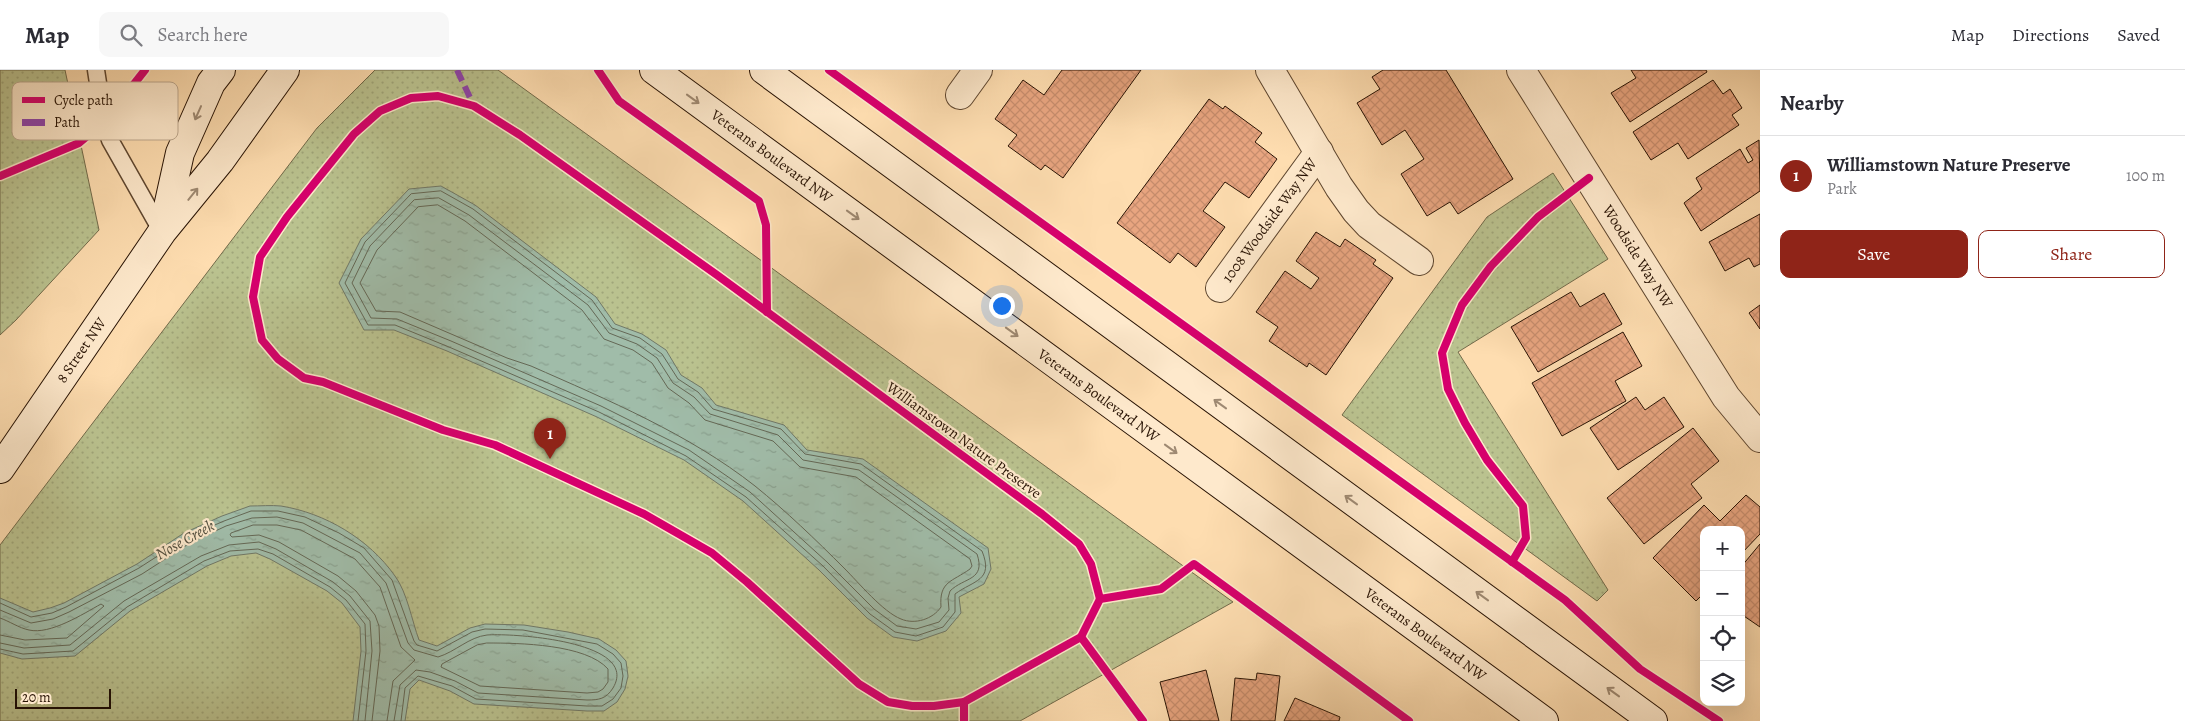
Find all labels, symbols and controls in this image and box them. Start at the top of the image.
search box [99,12,449,57]
text: Map [25,19,69,51]
icon: search [117,21,145,49]
text: Search here [157,22,248,48]
text: Map [1951,23,1984,47]
text: Directions [2012,23,2089,47]
text: Saved [2117,23,2160,47]
legend [12,82,178,140]
text: Nearby [1780,89,1843,117]
text: Cycle path [54,91,114,110]
one-way arrow [686,94,700,104]
street label: Veterans Boulevard NW [706,104,837,207]
one-way arrow [193,105,202,120]
text: Path [54,113,81,132]
text: Williamstown Nature Preserve [1827,152,2071,178]
street label: 1008 Woodside Way NW [1217,154,1321,286]
text: 1 [1793,165,1799,187]
text: 100 m [2126,165,2165,187]
text: Park [1827,178,1857,200]
one-way arrow [188,188,199,201]
street label: Woodside Way NW [1598,200,1678,312]
one-way arrow [846,210,859,221]
button: Save [1780,230,1968,278]
button: Share [1978,230,2165,278]
your location [989,293,1015,319]
street label: 8 Street NW [52,314,111,387]
one-way arrow [1005,327,1019,337]
street label: Veterans Boulevard NW [1033,344,1164,446]
street label: Williamstown Nature Preserve [882,376,1046,503]
one-way arrow [1213,399,1227,409]
pin: 1 [534,418,566,459]
one-way arrow [1164,443,1178,454]
one-way arrow [1344,495,1358,505]
water label: Nose Creek [152,515,218,565]
map controls [1700,526,1745,706]
button: + [1700,526,1745,571]
button: − [1700,571,1745,616]
street label: Veterans Boulevard NW [1360,583,1490,686]
one-way arrow [1475,591,1489,601]
button: locate [1700,616,1745,661]
button: layers [1700,661,1745,706]
scale bar [15,686,111,709]
one-way arrow [1606,687,1620,697]
text: 20 m [22,688,51,707]

